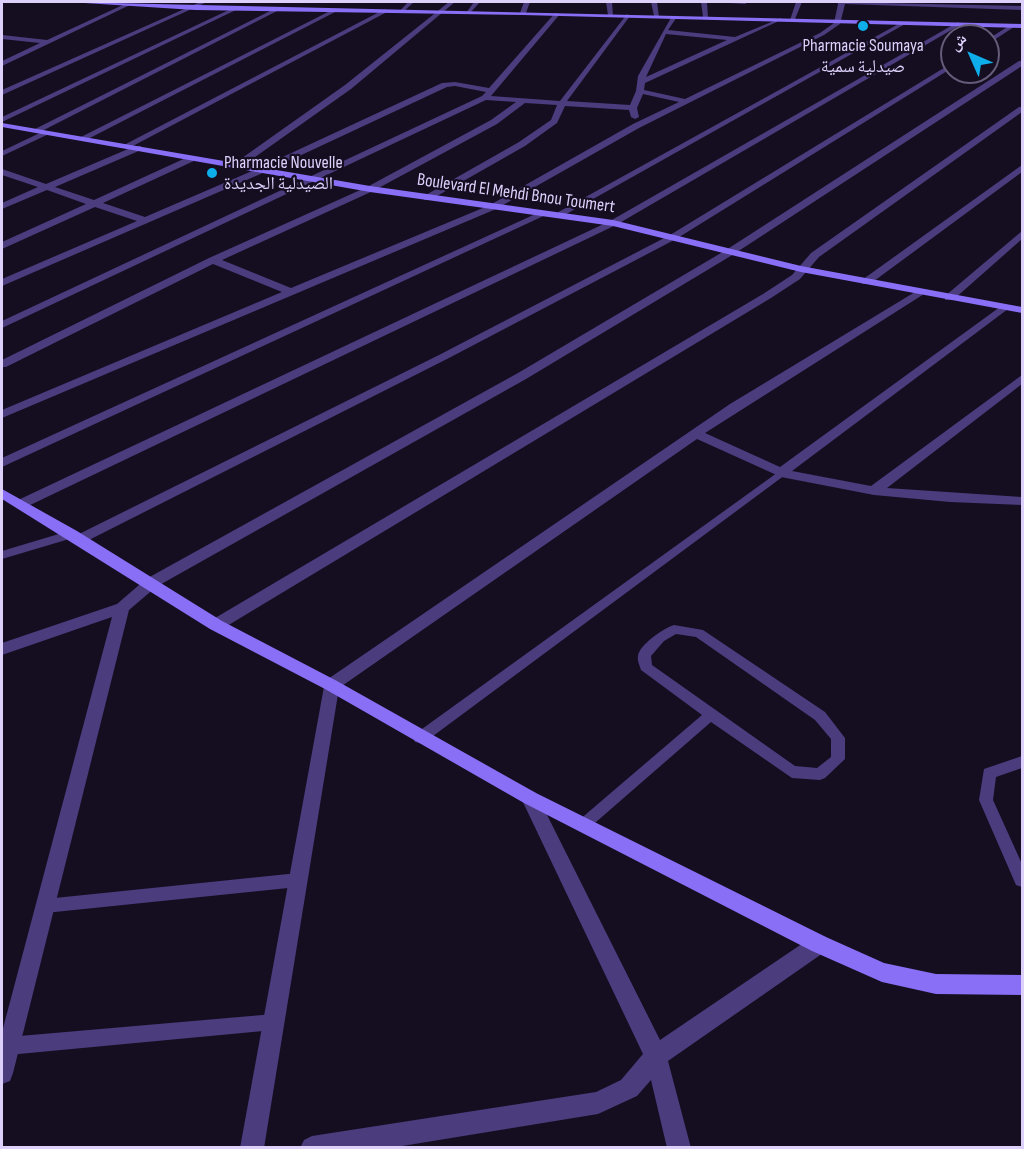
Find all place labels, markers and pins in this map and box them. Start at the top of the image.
marker: Pharmacie Soumaya صيدلية سمية [856,19,870,33]
place label: Pharmacie Soumaya صيدلية سمية [802,35,924,78]
place label: Pharmacie Nouvelle الصيدلية الجديدة [224,152,343,195]
marker: Pharmacie Nouvelle الصيدلية الجديدة [205,166,219,180]

